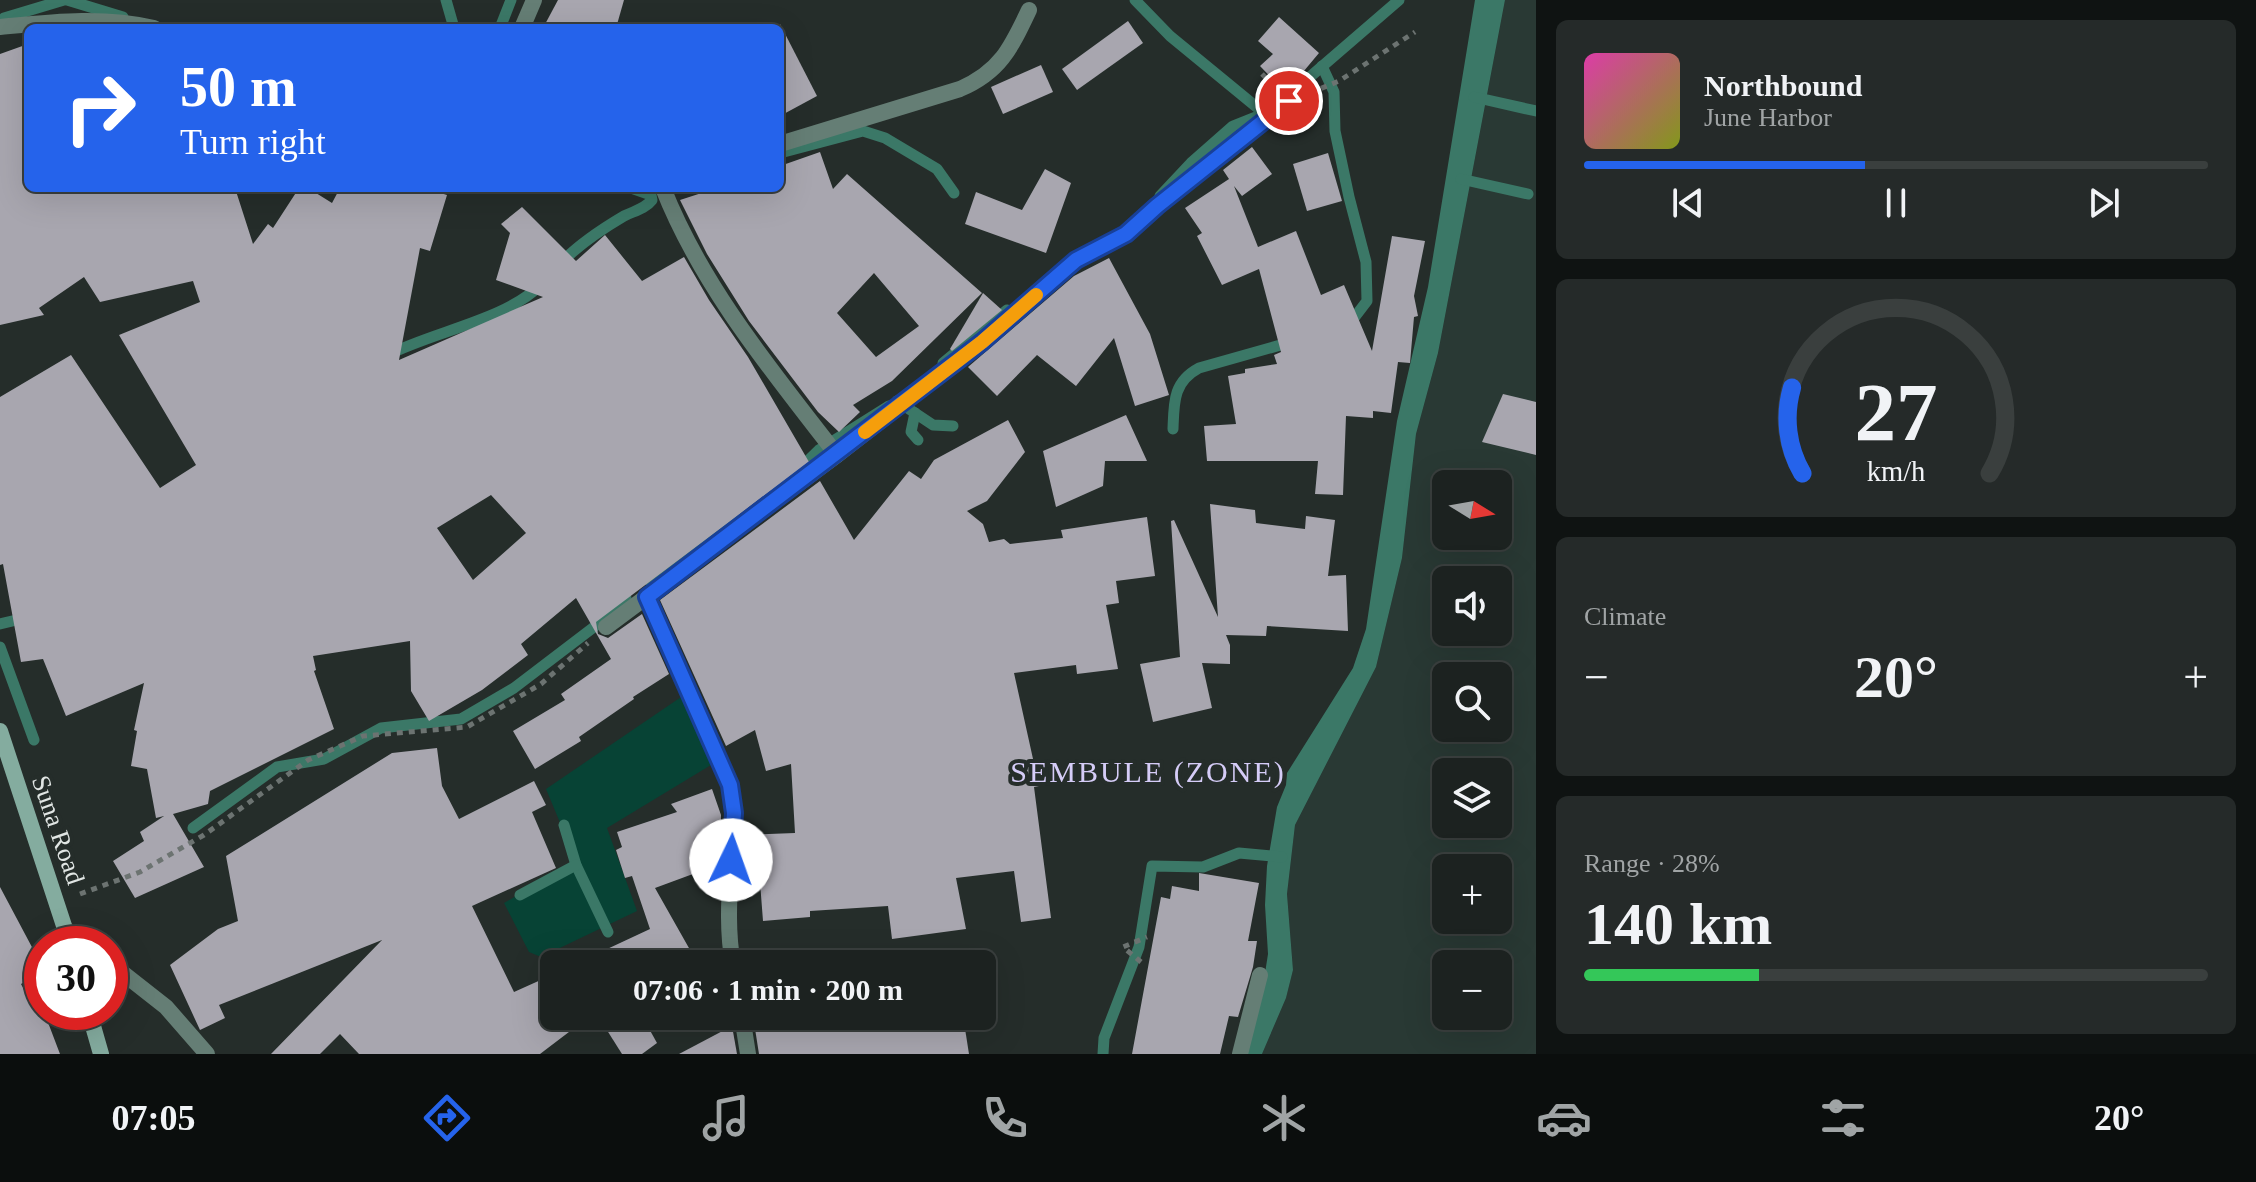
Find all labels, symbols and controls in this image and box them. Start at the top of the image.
icon: right [48,56,152,160]
text: 50 m [180,56,297,118]
pin [1255,67,1323,135]
text: Northbound [1704,69,1862,102]
icon: arrive [1267,79,1311,123]
text: June Harbor [1704,103,1832,132]
text: Turn right [180,122,326,162]
icon: previous [1666,181,1710,225]
icon: pause [1874,181,1918,225]
icon: next [2082,181,2126,225]
text: 27 [1854,365,1938,457]
text: km/h [1867,456,1925,487]
north arrow [1432,470,1512,550]
map controls [1432,470,1512,1030]
button: sound [1432,566,1512,646]
text: Climate [1584,602,1666,631]
text: 20° [1854,644,1938,710]
text: − [1584,653,1609,702]
text: + [2183,653,2208,702]
button: search [1432,662,1512,742]
district label: SEMBULE (ZONE) [1010,755,1286,789]
button: layers [1432,758,1512,838]
street label: Suna Road [26,772,90,888]
position arrow [689,818,773,902]
text: Range · 28% [1584,849,1720,878]
button: + [1432,854,1512,934]
text: 140 km [1584,891,1772,957]
speed limit sign: 30 [24,926,128,1030]
button: − [1432,950,1512,1030]
text: 07:06 · 1 min · 200 m [633,973,903,1006]
icon: directions [419,1090,475,1146]
icon: music [698,1090,754,1146]
icon: phone [977,1090,1033,1146]
icon: climate [1256,1090,1312,1146]
icon: car [1536,1090,1592,1146]
icon: filters [1815,1090,1871,1146]
text: 07:05 [112,1098,196,1138]
text: 20° [2094,1098,2144,1138]

